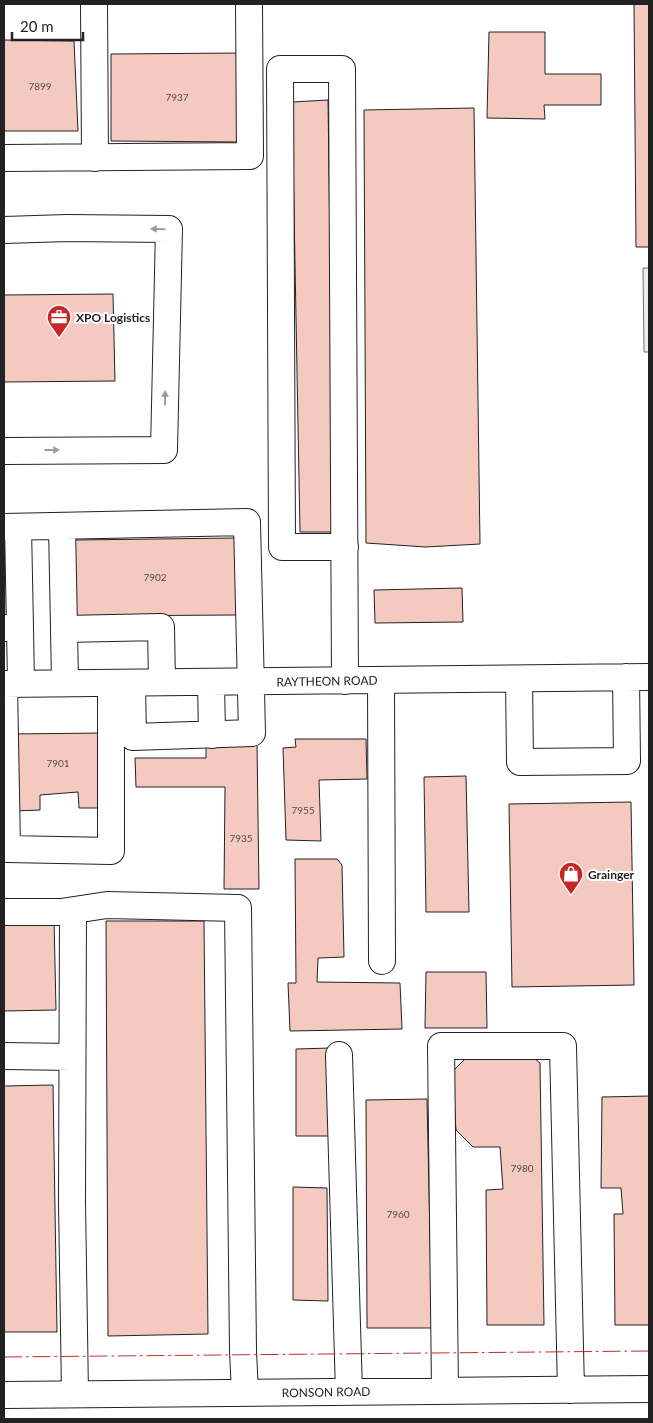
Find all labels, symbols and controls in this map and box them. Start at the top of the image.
scale bar [12,10,84,42]
text: 20 m [20,17,54,35]
house number: 7899 [28,80,52,92]
house number: 7937 [165,91,189,103]
one-way arrow [150,225,166,233]
office icon: XPO Logistics [46,304,72,338]
place label: XPO Logistics [76,310,150,325]
one-way arrow [161,390,169,406]
one-way arrow [45,446,61,454]
house number: 7902 [143,571,167,583]
street label: RAYTHEON ROAD [276,673,378,689]
house number: 7901 [46,757,70,769]
house number: 7955 [291,804,315,816]
house number: 7935 [229,832,253,844]
shop icon: Grainger [558,861,584,895]
place label: Grainger [588,867,635,882]
house number: 7980 [510,1162,534,1174]
house number: 7960 [386,1208,410,1220]
street label: RONSON ROAD [282,1384,370,1400]

